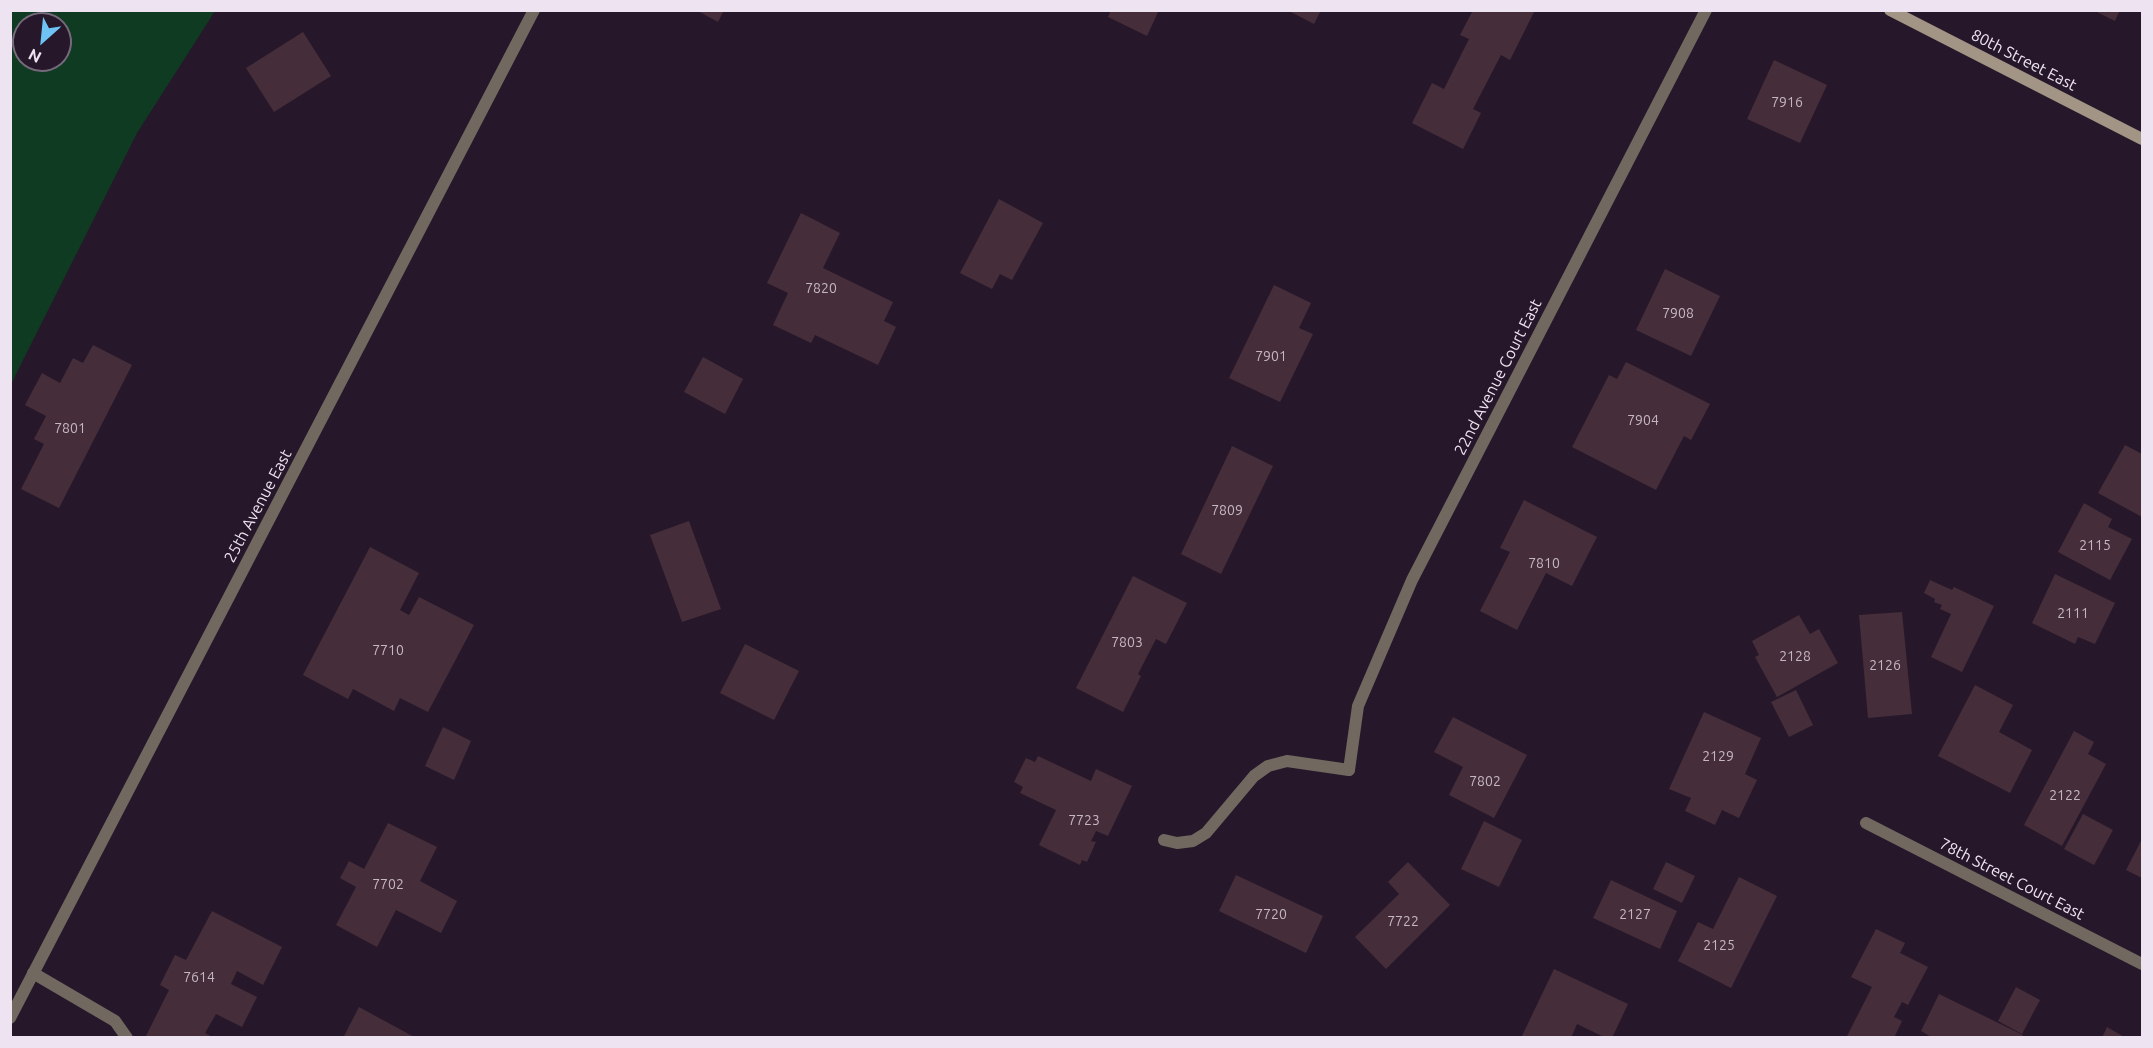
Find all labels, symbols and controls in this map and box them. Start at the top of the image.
north arrow [12,12,72,72]
street label: 80th Street East [1968,25,2080,95]
text: N [25,46,44,67]
house number: 7916 [1771,94,1803,110]
house number: 7820 [805,280,837,296]
street label: 22nd Avenue Court East [1450,296,1546,458]
house number: 7908 [1662,305,1694,321]
house number: 7901 [1255,348,1287,364]
house number: 7904 [1627,412,1659,428]
house number: 7801 [54,420,86,436]
street label: 25th Avenue East [220,446,296,566]
house number: 7809 [1211,502,1243,518]
house number: 2115 [2079,537,2111,553]
house number: 7810 [1528,555,1560,571]
house number: 2111 [2057,605,2089,621]
house number: 7803 [1111,634,1143,650]
house number: 7710 [372,642,404,658]
house number: 2128 [1779,648,1811,664]
house number: 2126 [1869,657,1901,673]
house number: 2129 [1702,748,1734,764]
house number: 7802 [1469,773,1501,789]
house number: 2122 [2049,787,2081,803]
house number: 7723 [1068,812,1100,828]
street label: 78th Street Court East [1936,834,2088,924]
house number: 7702 [372,876,404,892]
house number: 7720 [1255,906,1287,922]
house number: 2127 [1619,906,1651,922]
house number: 7722 [1387,913,1419,929]
house number: 2125 [1703,937,1735,953]
house number: 7614 [183,969,215,985]

